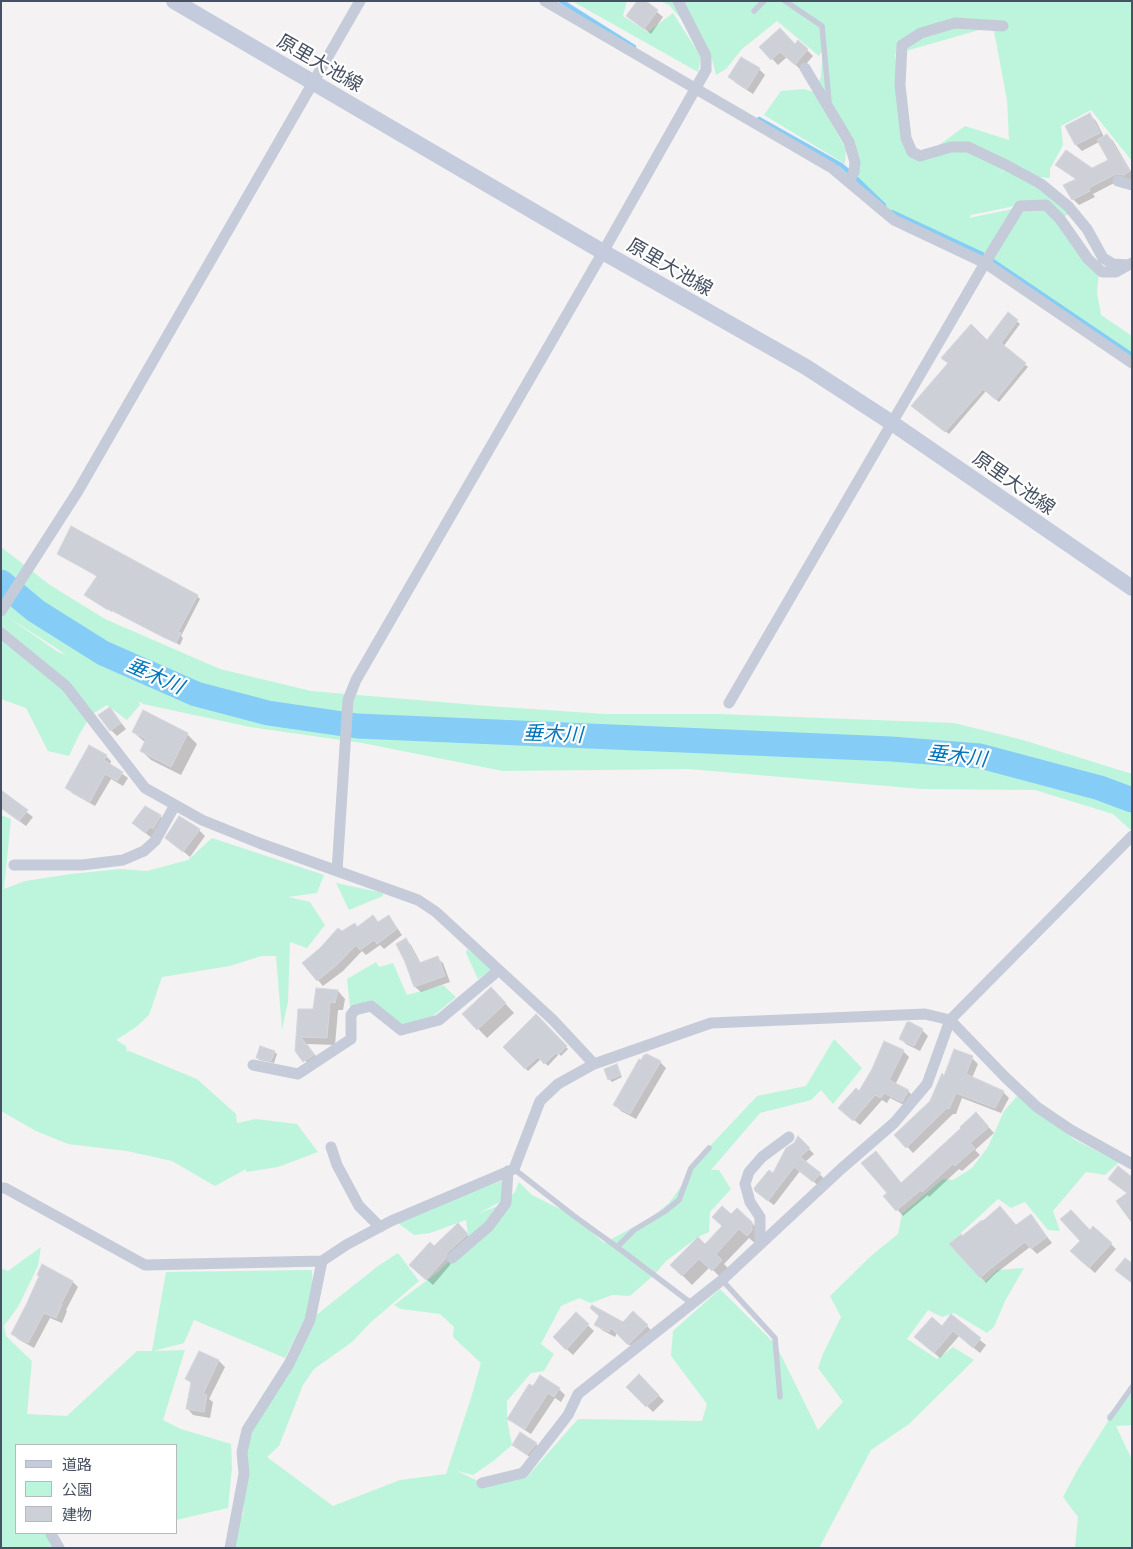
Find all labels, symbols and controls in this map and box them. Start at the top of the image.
street label: 原里大池線 [273,29,367,97]
street label: 原里大池線 [623,233,717,301]
street label: 原里大池線 [969,446,1059,520]
water label: 垂木川 [123,653,187,699]
water label: 垂木川 [523,721,583,747]
water label: 垂木川 [926,740,988,772]
legend [15,1444,178,1534]
text: 道路 [62,1455,92,1473]
text: 公園 [62,1480,92,1498]
text: 建物 [62,1505,92,1523]

